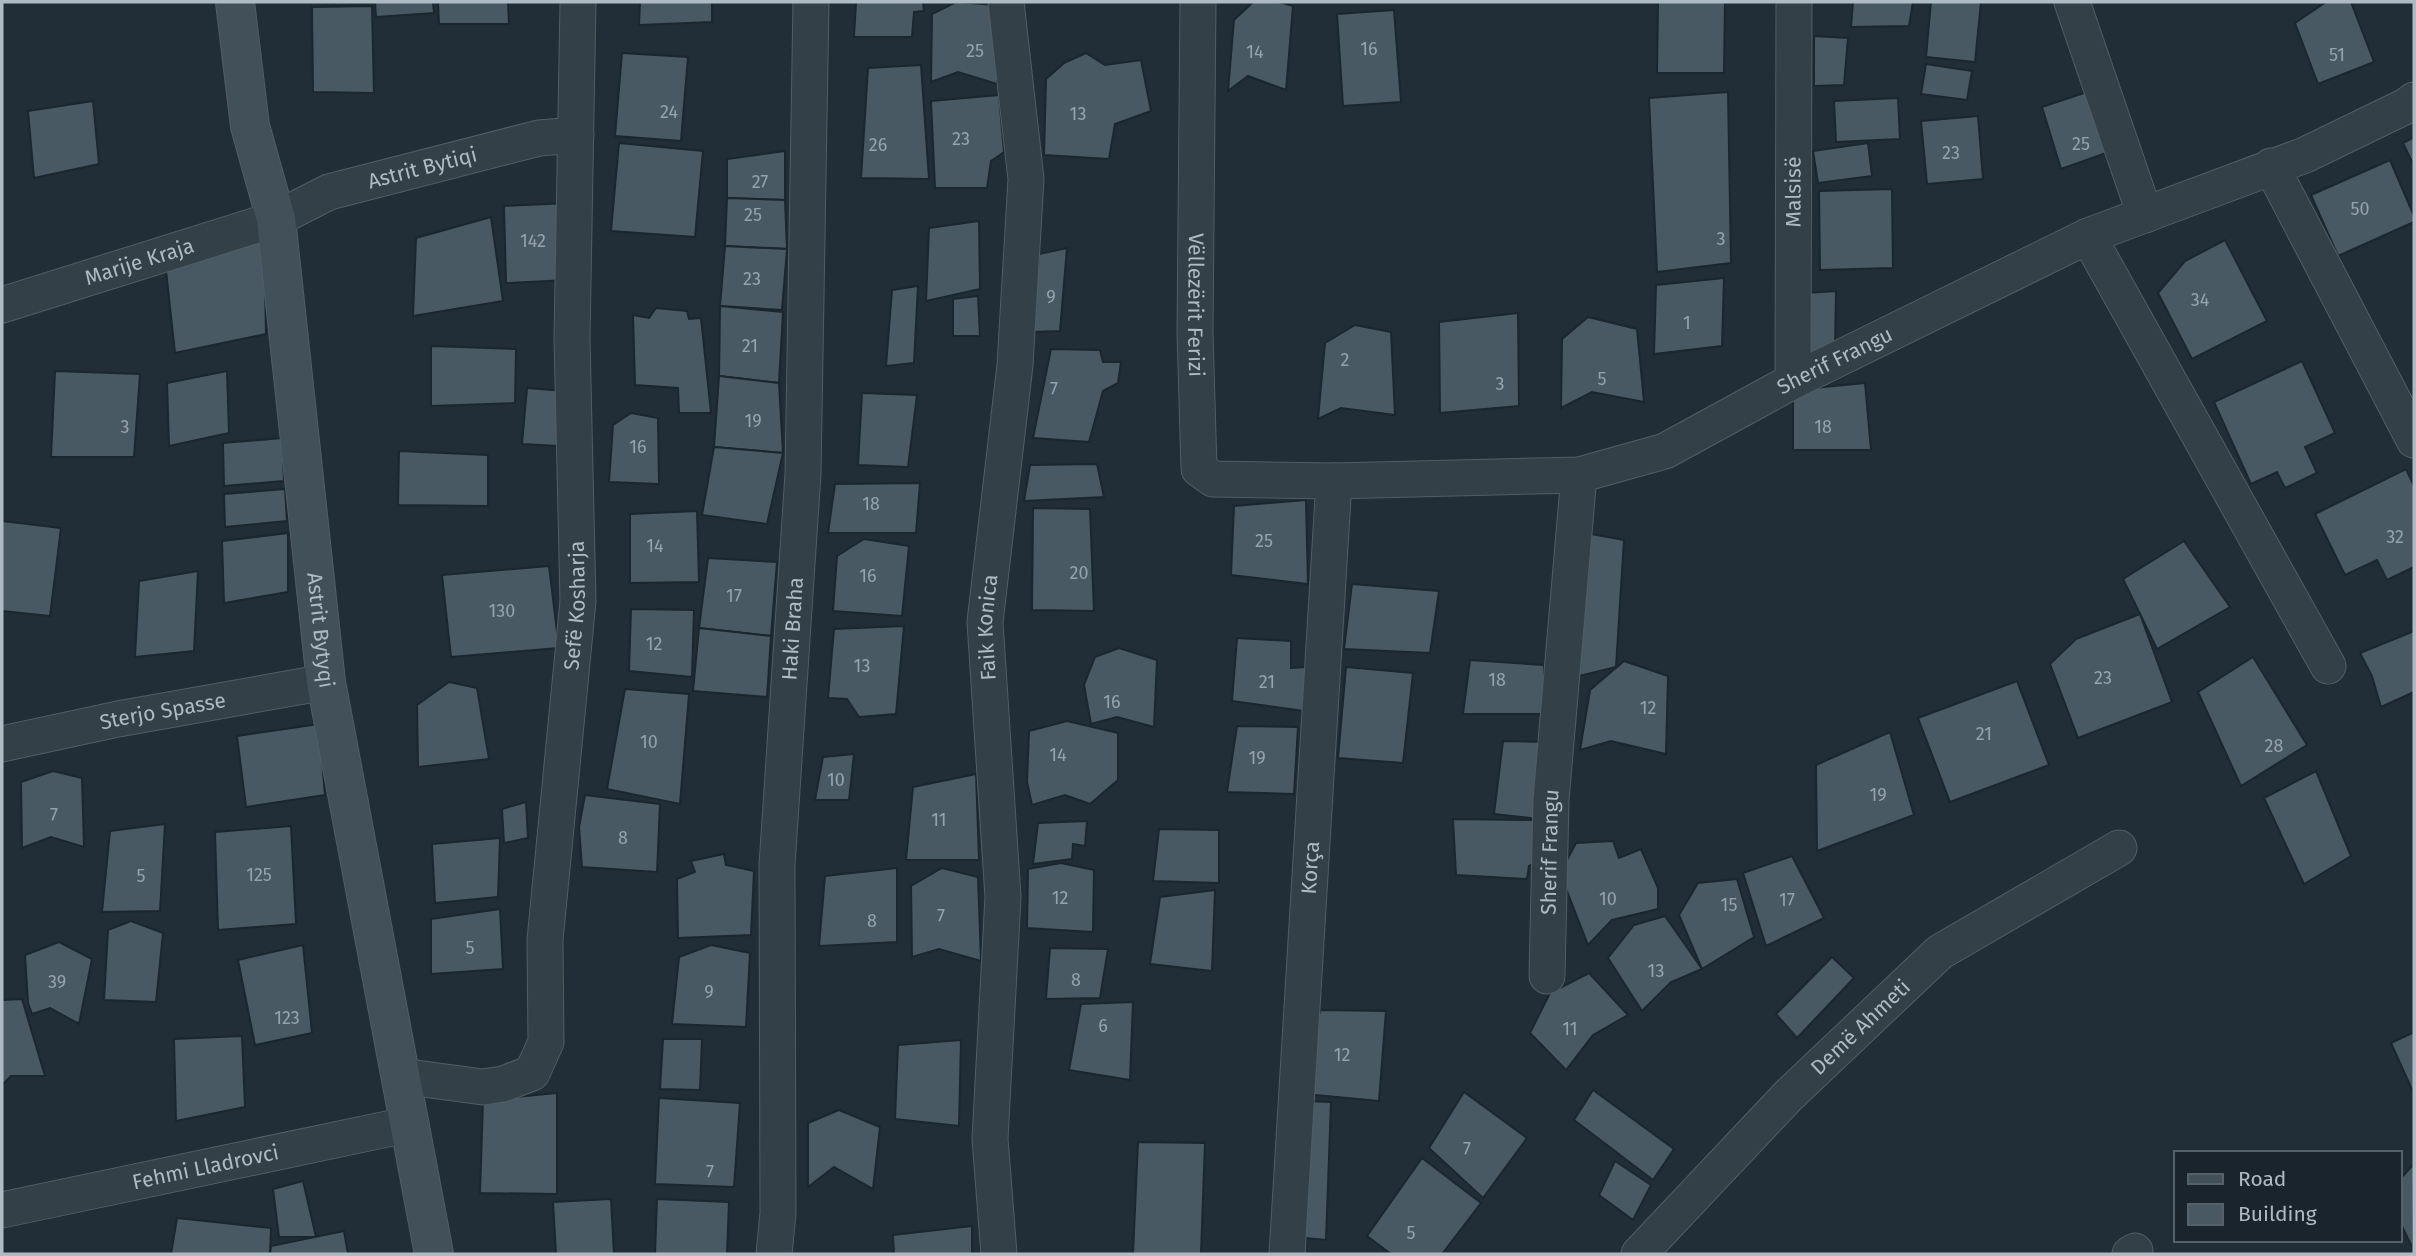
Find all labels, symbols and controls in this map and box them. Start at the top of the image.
house number: 16 [1360,38,1378,60]
house number: 25 [966,40,984,62]
house number: 14 [1246,41,1264,63]
house number: 51 [2329,44,2345,66]
house number: 24 [660,101,678,123]
house number: 13 [1070,103,1086,125]
house number: 23 [952,128,970,150]
house number: 25 [2072,133,2090,155]
house number: 26 [869,134,887,156]
street label: Astrit Bytiqi [365,141,480,195]
house number: 23 [1942,142,1960,164]
street label: Malsisë [1780,157,1807,227]
house number: 27 [752,171,768,193]
house number: 50 [2350,198,2370,220]
house number: 25 [744,204,762,226]
house number: 3 [1717,228,1725,250]
house number: 142 [520,230,546,252]
street label: Marije Kraja [82,233,197,291]
street label: Vëllezërit Ferizi [1182,233,1209,377]
house number: 23 [743,268,761,290]
house number: 9 [1046,286,1056,308]
house number: 34 [2191,289,2210,311]
house number: 1 [1683,312,1691,334]
street label: Sherif Frangu [1772,321,1897,400]
house number: 21 [742,335,758,357]
house number: 2 [1341,349,1350,371]
house number: 5 [1597,368,1607,390]
house number: 3 [1496,373,1504,395]
house number: 7 [1050,378,1058,400]
house number: 19 [744,410,762,432]
house number: 3 [121,416,129,438]
house number: 18 [1814,416,1832,438]
house number: 16 [629,436,647,458]
house number: 18 [862,493,880,515]
house number: 32 [2386,526,2404,548]
house number: 25 [1255,530,1273,552]
house number: 14 [646,535,664,557]
street label: Sefë Kosharja [558,540,591,671]
house number: 20 [1070,562,1088,584]
house number: 16 [859,565,877,587]
street label: Astrit Bytyqi [301,571,340,690]
street label: Faik Konica [972,573,1003,681]
street label: Haki Braha [776,576,809,681]
house number: 17 [726,585,742,607]
house number: 130 [489,600,515,622]
house number: 12 [646,633,662,655]
house number: 13 [854,655,870,677]
house number: 23 [2094,667,2112,689]
house number: 18 [1488,669,1506,691]
house number: 21 [1259,671,1275,693]
street label: Sterjo Spasse [97,687,228,736]
house number: 16 [1103,691,1121,713]
house number: 12 [1640,697,1656,719]
house number: 21 [1976,723,1992,745]
house number: 10 [640,731,658,753]
house number: 28 [2265,735,2283,757]
house number: 14 [1049,744,1067,766]
house number: 19 [1248,747,1266,769]
house number: 10 [827,769,845,791]
house number: 19 [1869,784,1887,806]
street label: Sherif Frangu [1535,788,1565,915]
house number: 7 [50,804,58,826]
house number: 11 [931,809,947,831]
house number: 8 [618,827,628,849]
street label: Korça [1296,840,1325,895]
house number: 125 [246,864,272,886]
house number: 5 [136,865,146,887]
house number: 12 [1052,887,1068,909]
house number: 10 [1599,888,1617,910]
house number: 17 [1779,889,1795,911]
house number: 15 [1721,894,1737,916]
house number: 7 [937,905,945,927]
house number: 8 [867,910,877,932]
house number: 5 [465,937,475,959]
house number: 13 [1648,960,1664,982]
house number: 8 [1071,969,1081,991]
house number: 39 [48,971,66,993]
street label: Demë Ahmeti [1805,974,1916,1081]
house number: 9 [704,981,714,1003]
house number: 123 [274,1007,300,1029]
house number: 6 [1098,1015,1108,1037]
house number: 11 [1562,1018,1578,1040]
house number: 12 [1334,1044,1350,1066]
house number: 7 [1463,1138,1471,1160]
street label: Fehmi Lladrovci [130,1139,281,1195]
legend [2174,1151,2402,1242]
house number: 7 [706,1161,714,1183]
text: Road [2238,1166,2286,1192]
text: Building [2238,1201,2317,1227]
house number: 5 [1406,1222,1416,1244]

